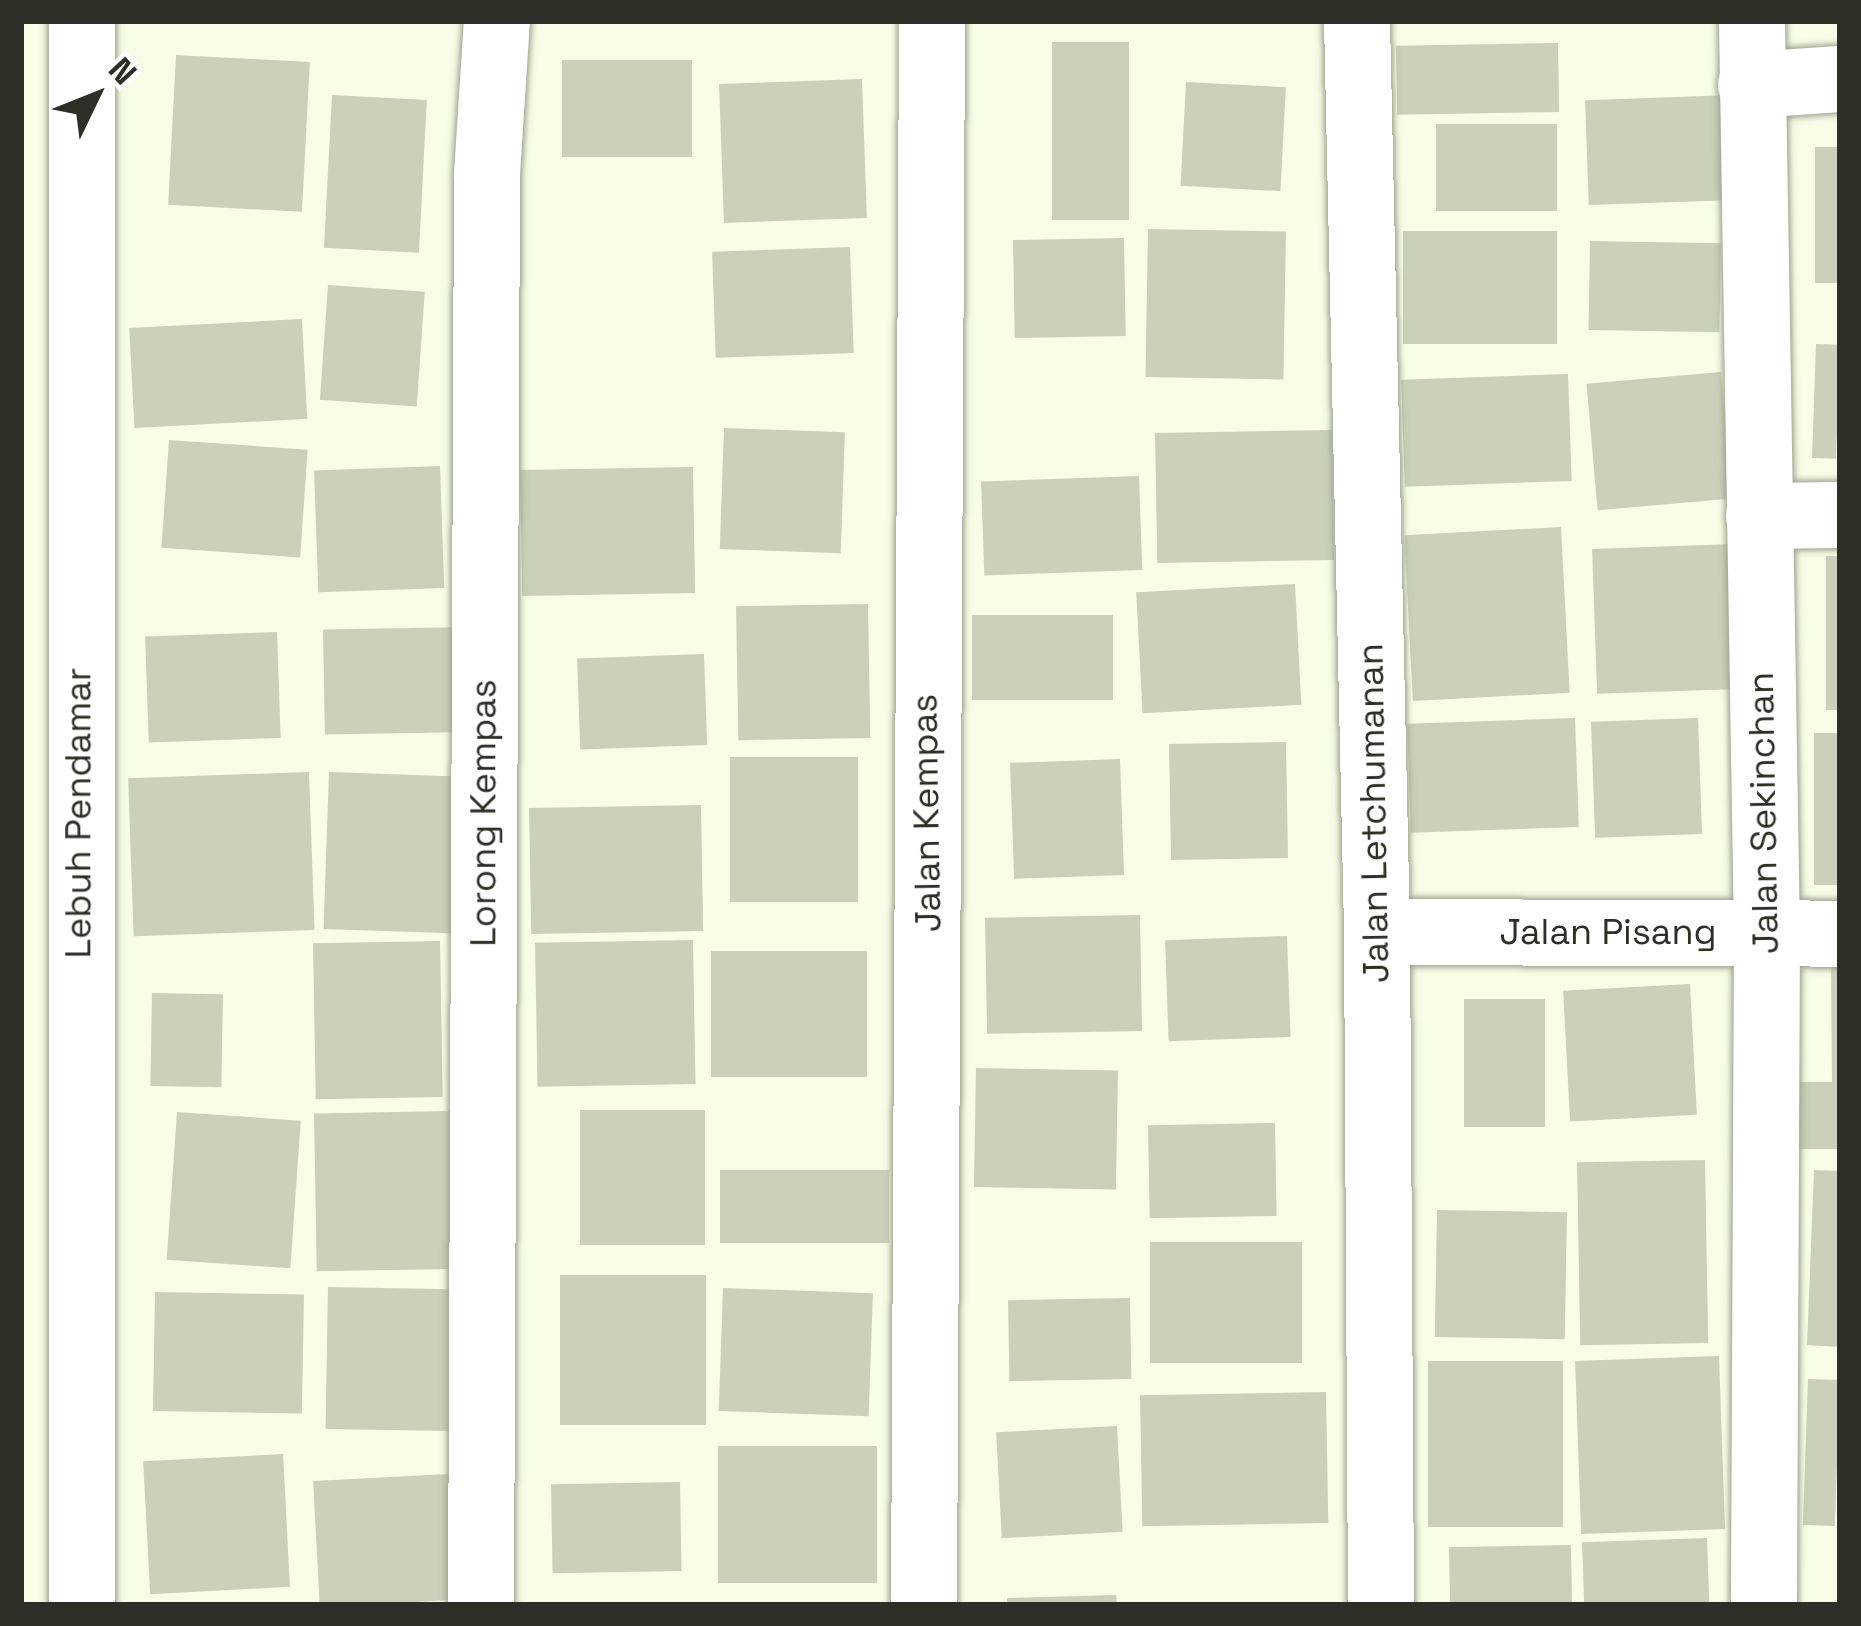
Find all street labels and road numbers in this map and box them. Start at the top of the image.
street label: Jalan Letchumanan [1349,643,1399,983]
street label: Lebuh Pendamar [57,668,101,958]
street label: Jalan Sekinchan [1740,672,1788,954]
street label: Lorong Kempas [462,679,506,947]
street label: Jalan Kempas [903,694,951,932]
street label: Jalan Pisang [1499,911,1717,955]

